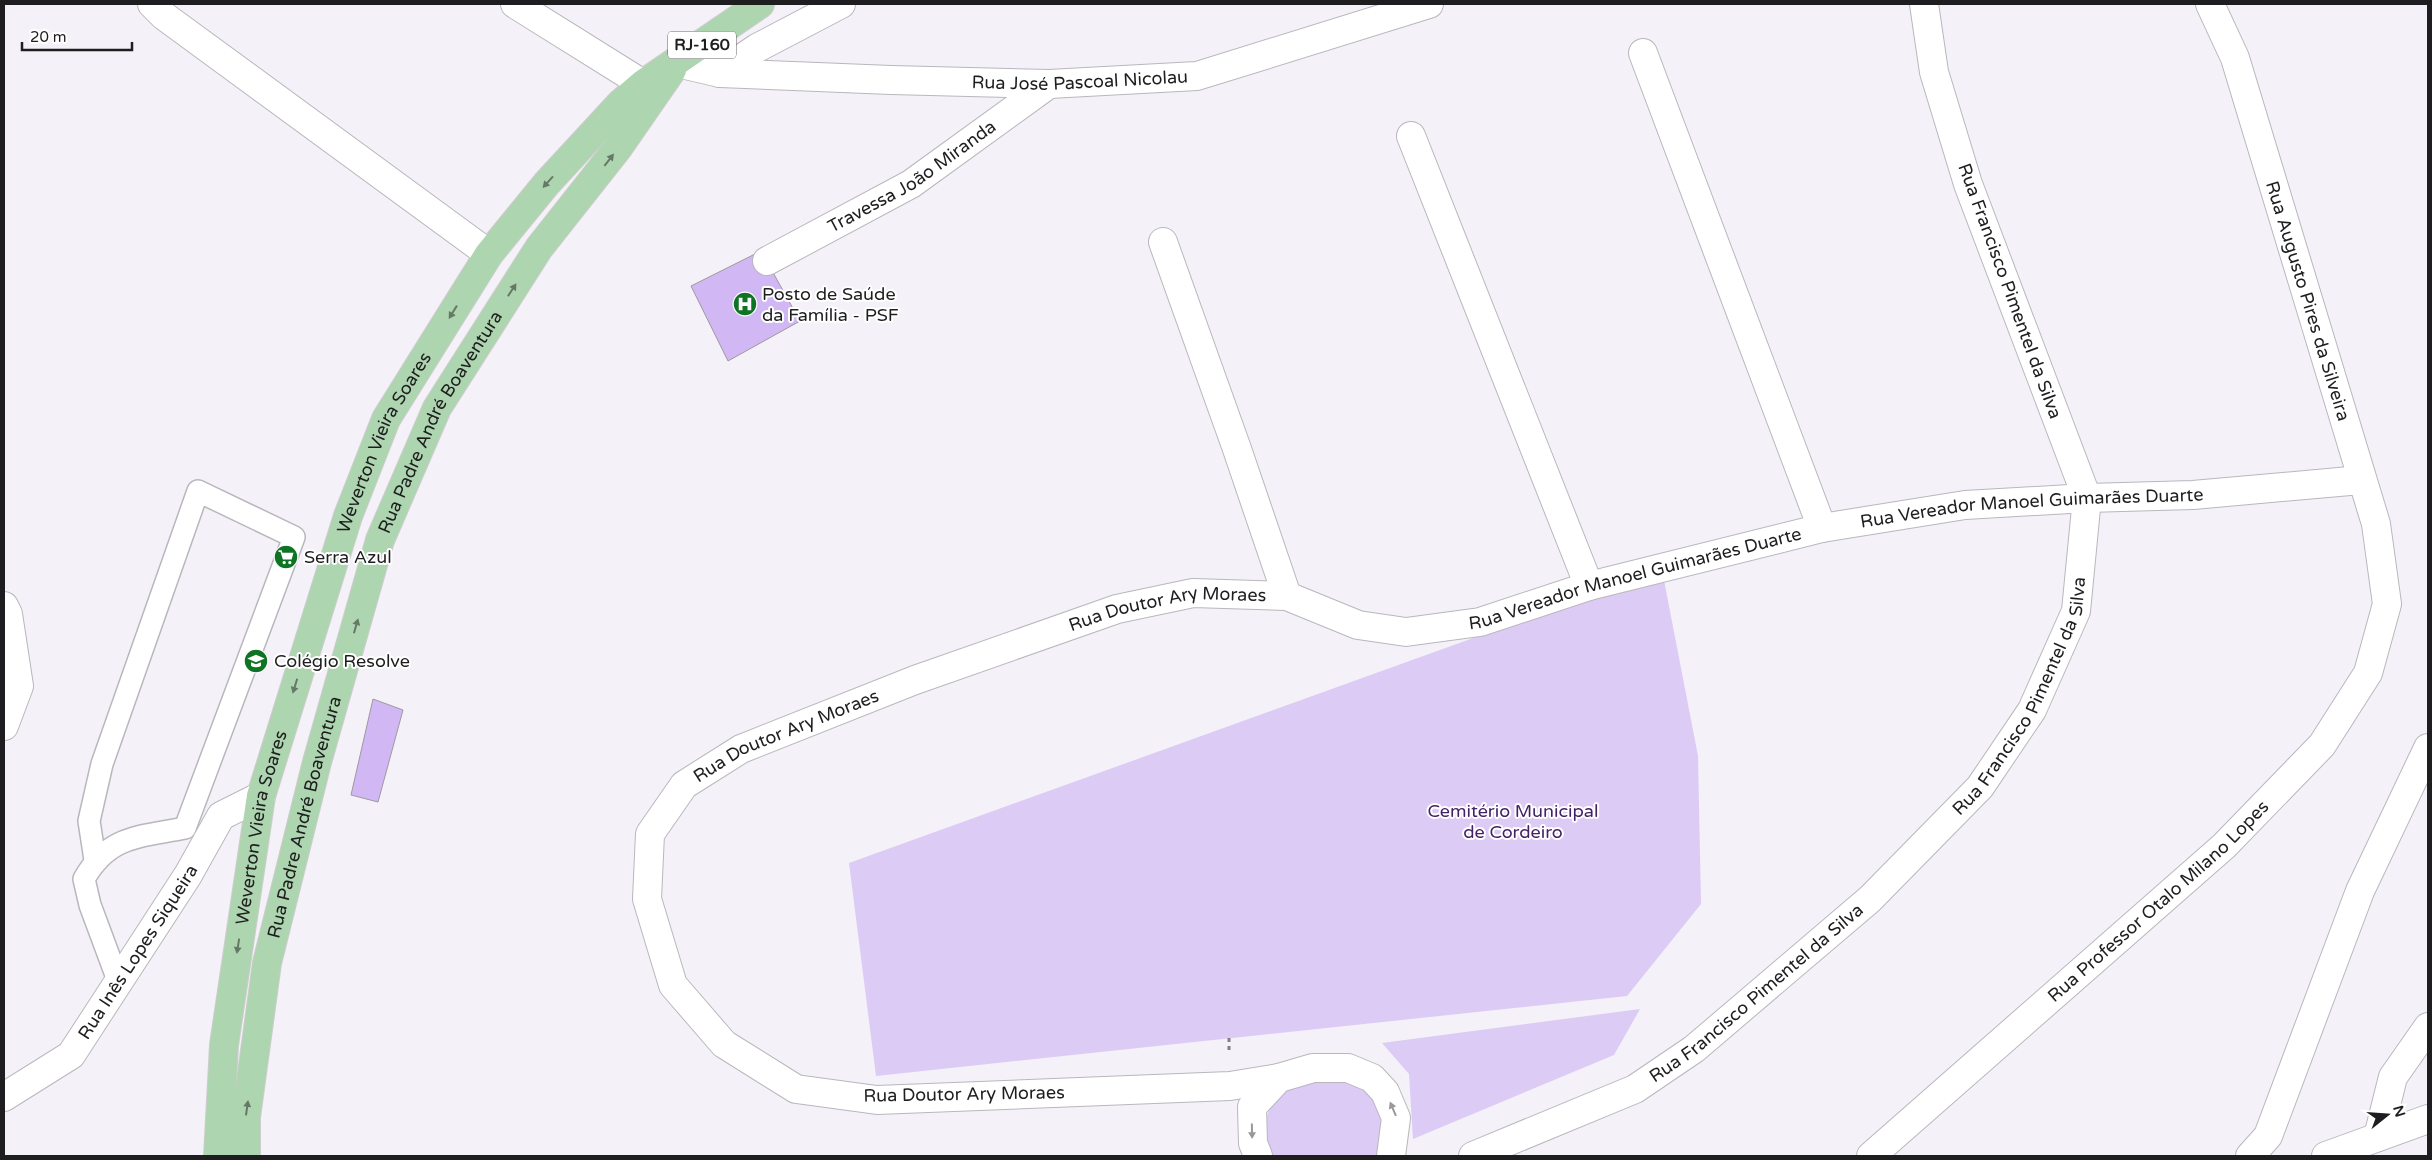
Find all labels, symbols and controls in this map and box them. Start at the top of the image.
scale bar [22,20,132,52]
text: 20 m [30,28,67,46]
road number: RJ-160 [668,32,736,58]
street label: Rua José Pascoal Nicolau [971,66,1188,95]
street label: Travessa João Miranda [824,115,1000,237]
one-way arrow [603,153,614,166]
street label: Rua Francisco Pimentel da Silva [1953,160,2067,422]
one-way arrow [542,175,554,187]
street label: Rua Augusto Pires da Silveira [2261,178,2355,424]
place label: Posto de Saúde da Família - PSF [762,283,899,326]
one-way arrow [508,284,517,297]
hospital icon: Posto de Saúde da Família - PSF [732,291,758,317]
street label: Rua Padre André Boaventura [373,306,507,537]
one-way arrow [448,306,457,319]
street label: Weverton Vieira Soares [332,348,436,536]
street label: Rua Vereador Manoel Guimarães Duarte [1859,483,2204,533]
street label: Rua Vereador Manoel Guimarães Duarte [1467,523,1804,634]
supermarket icon: Serra Azul [273,544,299,570]
place label: Serra Azul [304,546,392,568]
street label: Rua Francisco Pimentel da Silva [1948,576,2090,820]
street label: Rua Doutor Ary Moraes [1066,581,1267,636]
one-way arrow [352,618,360,633]
school or university icon: Colégio Resolve [243,648,269,674]
place label: Colégio Resolve [274,650,410,672]
one-way arrow [291,678,299,693]
street label: Rua Doutor Ary Moraes [689,684,882,787]
street label: Rua Padre André Boaventura [263,694,346,940]
street label: Weverton Vieira Soares [231,728,292,926]
street label: Rua Professor Otalo Milano Lopes [2043,796,2273,1007]
park label: Cemitério Municipal de Cordeiro [1428,800,1598,843]
street label: Rua Inês Lopes Siqueira [73,861,203,1043]
street label: Rua Francisco Pimentel da Silva [1645,899,1868,1087]
one-way arrow [234,939,242,955]
street label: Rua Doutor Ary Moraes [863,1081,1065,1107]
north arrow [2362,1090,2412,1140]
one-way arrow [243,1099,251,1115]
one-way arrow [1388,1102,1396,1116]
text: N [2389,1103,2409,1119]
one-way arrow [1249,1123,1257,1139]

